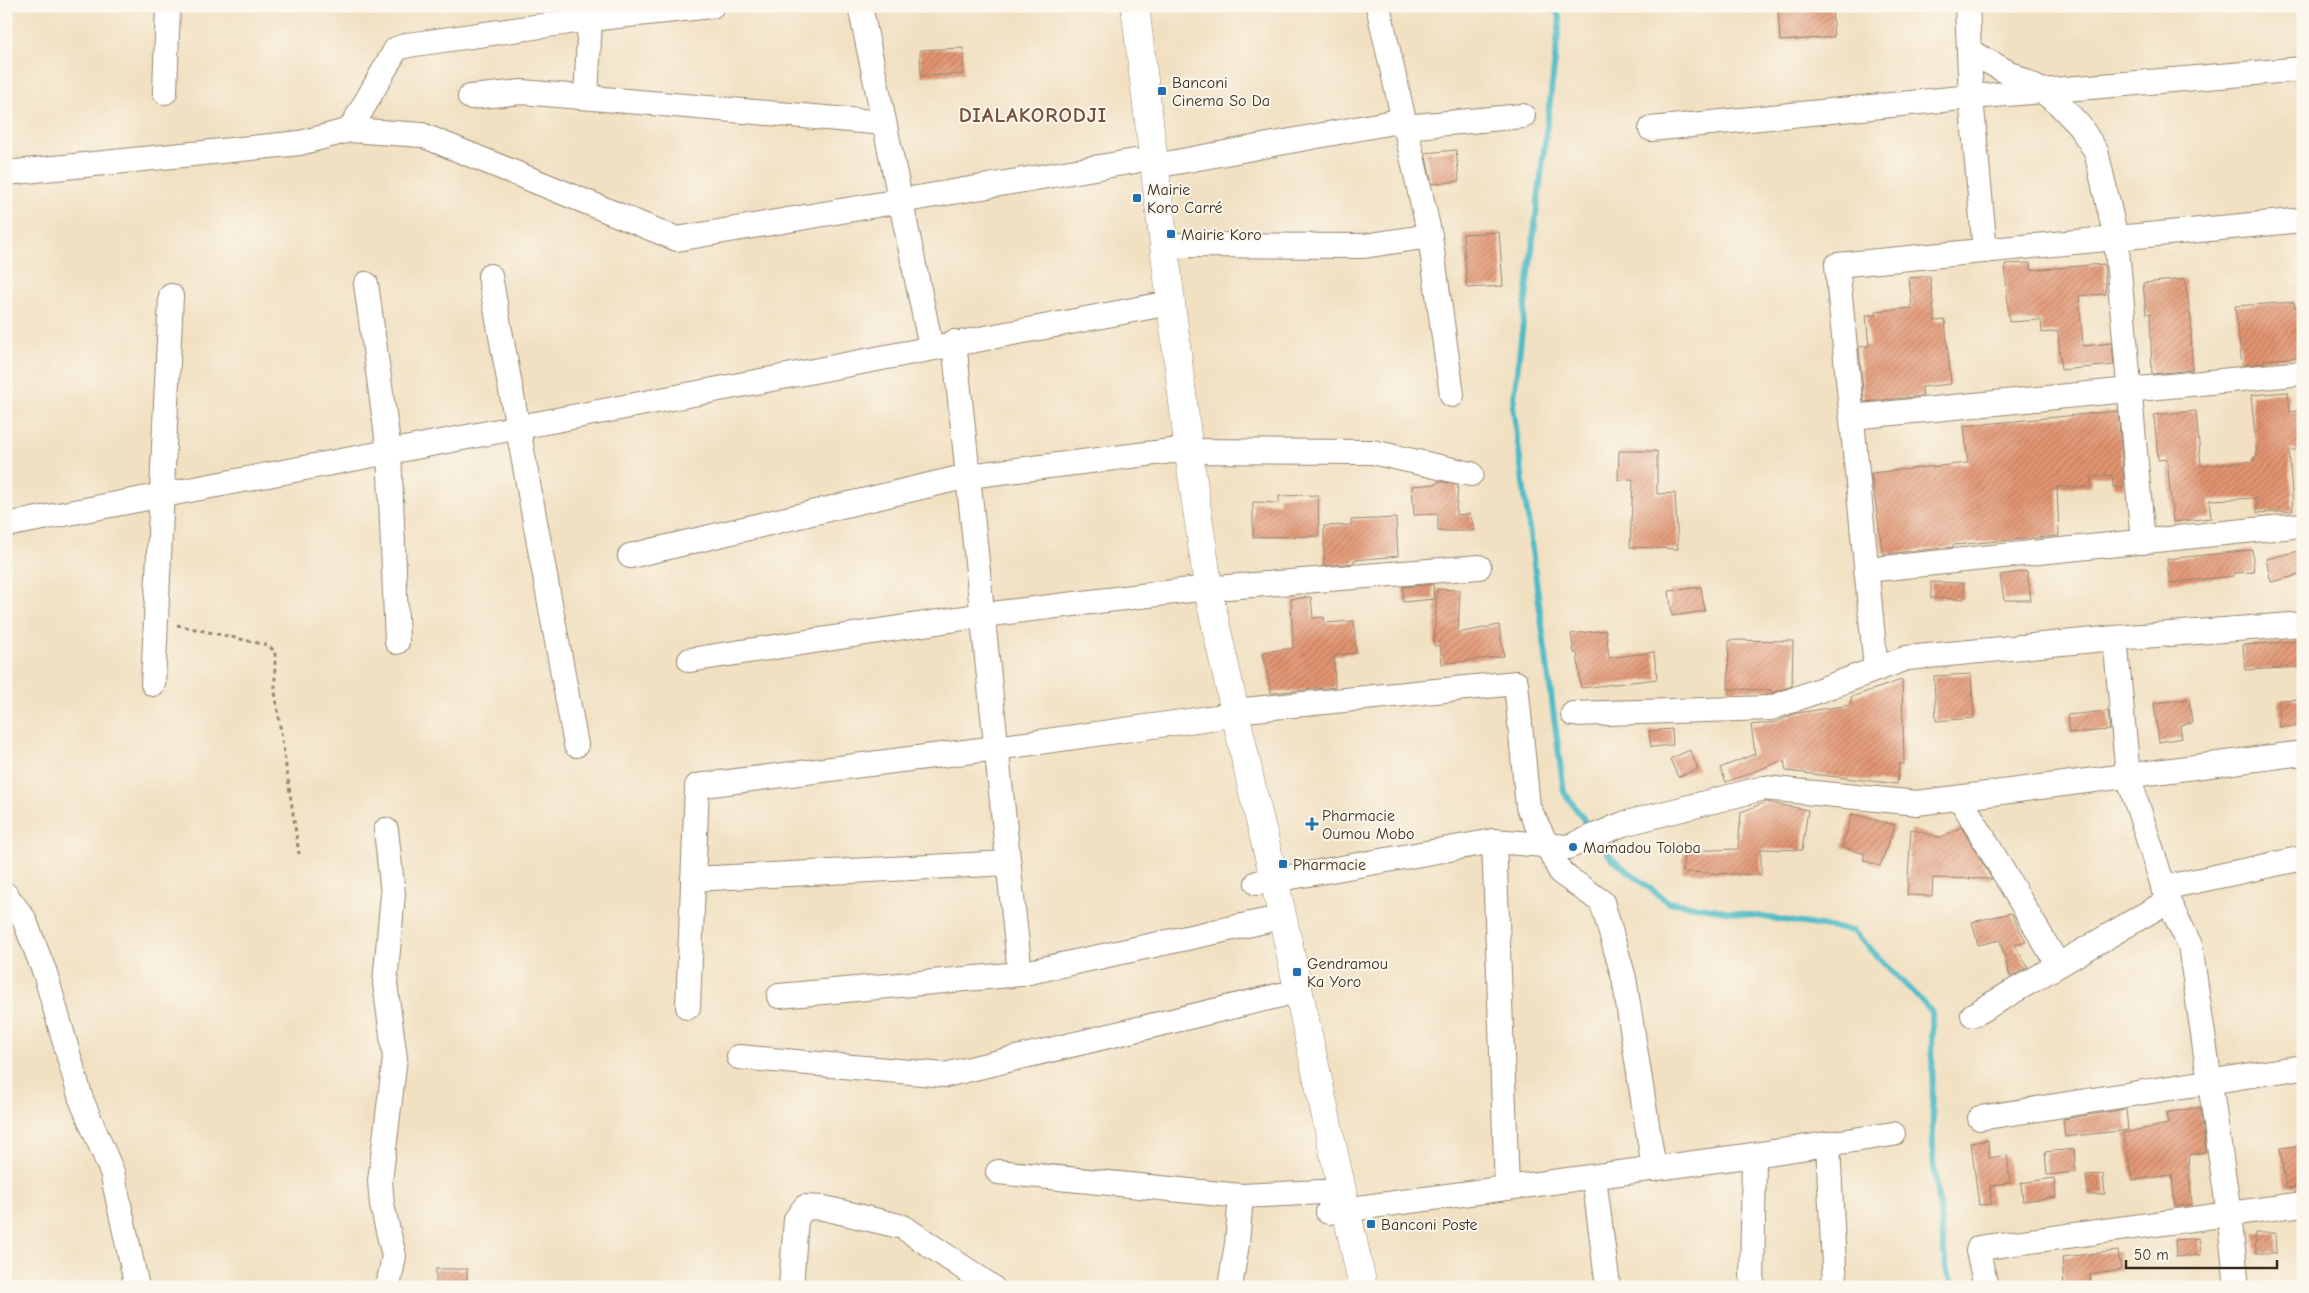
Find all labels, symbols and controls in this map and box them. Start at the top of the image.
place label: Banconi Cinema So Da [1172,74,1270,110]
marker: Banconi Cinema So Da [1156,85,1168,97]
district label: DIALAKORODJI [959,103,1107,127]
place label: Mairie Koro Carré [1147,181,1223,217]
marker: Mairie Koro Carré [1131,192,1143,204]
place label: Mairie Koro [1181,226,1262,244]
marker: Mairie Koro [1165,228,1177,240]
place label: Pharmacie Oumou Mobo [1322,807,1415,843]
marker: Pharmacie Oumou Mobo [1306,818,1318,830]
place label: Mamadou Toloba [1583,839,1701,857]
marker: Mamadou Toloba [1567,841,1579,853]
place label: Pharmacie [1293,856,1366,874]
marker: Pharmacie [1277,858,1289,870]
place label: Gendramou Ka Yoro [1307,955,1388,991]
marker: Gendramou Ka Yoro [1291,966,1303,978]
place label: Banconi Poste [1381,1216,1477,1234]
marker: Banconi Poste [1365,1218,1377,1230]
scale bar [2126,1238,2278,1270]
text: 50 m [2134,1246,2169,1264]

